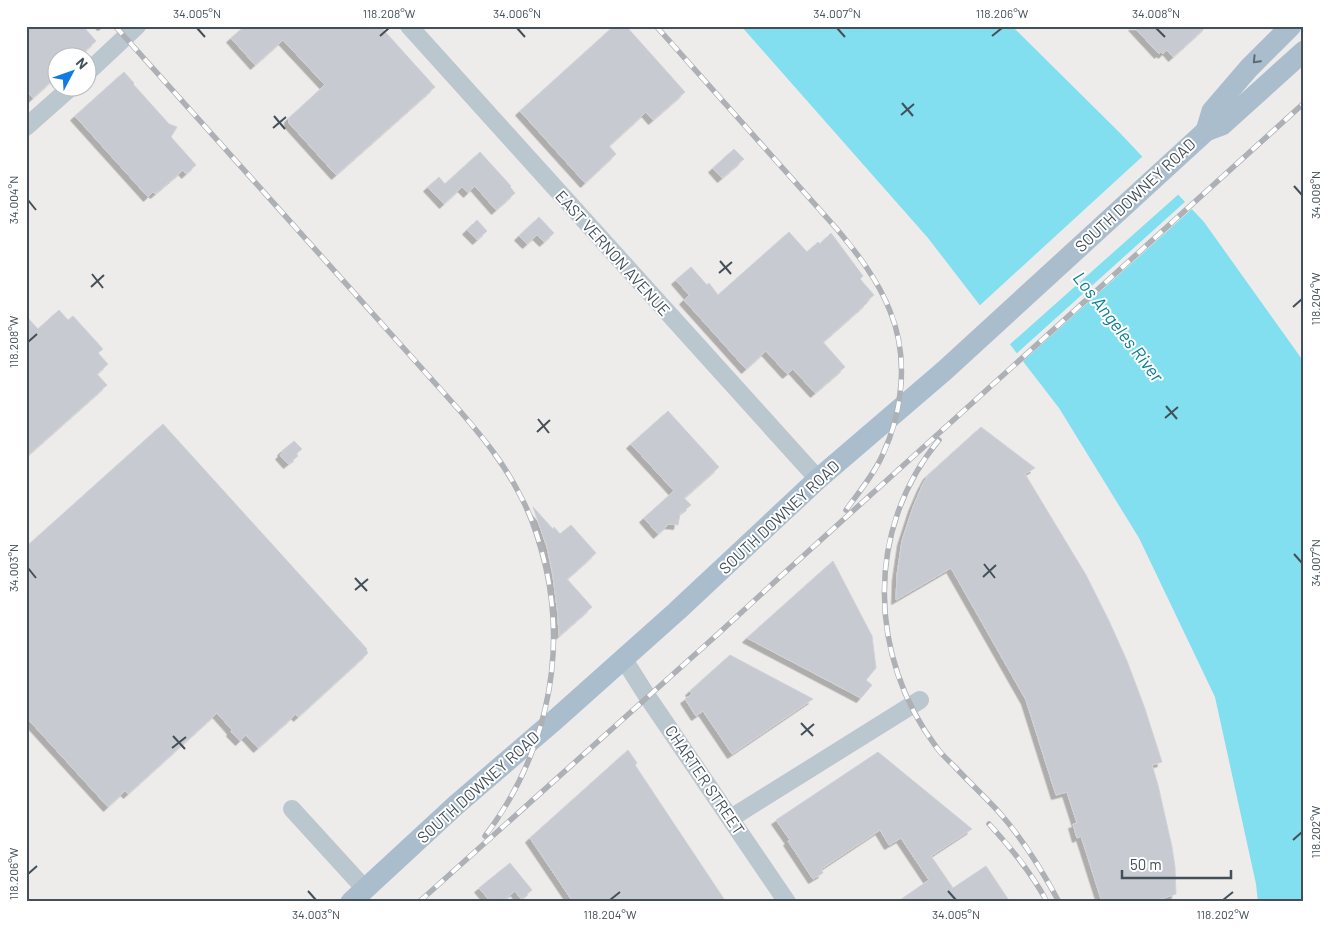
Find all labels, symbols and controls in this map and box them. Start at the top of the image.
text: 34.005°N [173,6,221,20]
text: 118.208°W [363,6,416,20]
text: 34.006°N [493,6,541,20]
text: 34.007°N [813,6,861,20]
text: 118.206°W [976,6,1029,20]
text: 34.008°N [1132,6,1180,20]
north arrow [48,48,98,98]
text: N [73,54,92,72]
one-way arrow [1253,55,1262,64]
street label: SOUTH DOWNEY ROAD [1070,134,1199,255]
text: 34.008°N [1308,171,1322,219]
text: 34.004°N [6,176,20,224]
street label: EAST VERNON AVENUE [552,186,675,319]
water label: Los Angeles River [1069,267,1169,386]
text: 118.204°W [1308,272,1322,325]
text: 118.208°W [6,315,20,368]
street label: SOUTH DOWNEY ROAD [714,456,843,577]
text: 34.007°N [1308,539,1322,587]
text: 34.003°N [6,544,20,592]
street label: CHARTER STREET [662,721,749,838]
street label: SOUTH DOWNEY ROAD [413,727,543,846]
text: 118.202°W [1308,805,1322,858]
text: 118.206°W [6,847,20,900]
scale bar [1122,848,1231,880]
text: 50 m [1130,855,1162,873]
text: 34.003°N [292,907,340,921]
text: 118.204°W [584,907,637,921]
text: 34.005°N [932,907,980,921]
text: 118.202°W [1197,907,1250,921]

